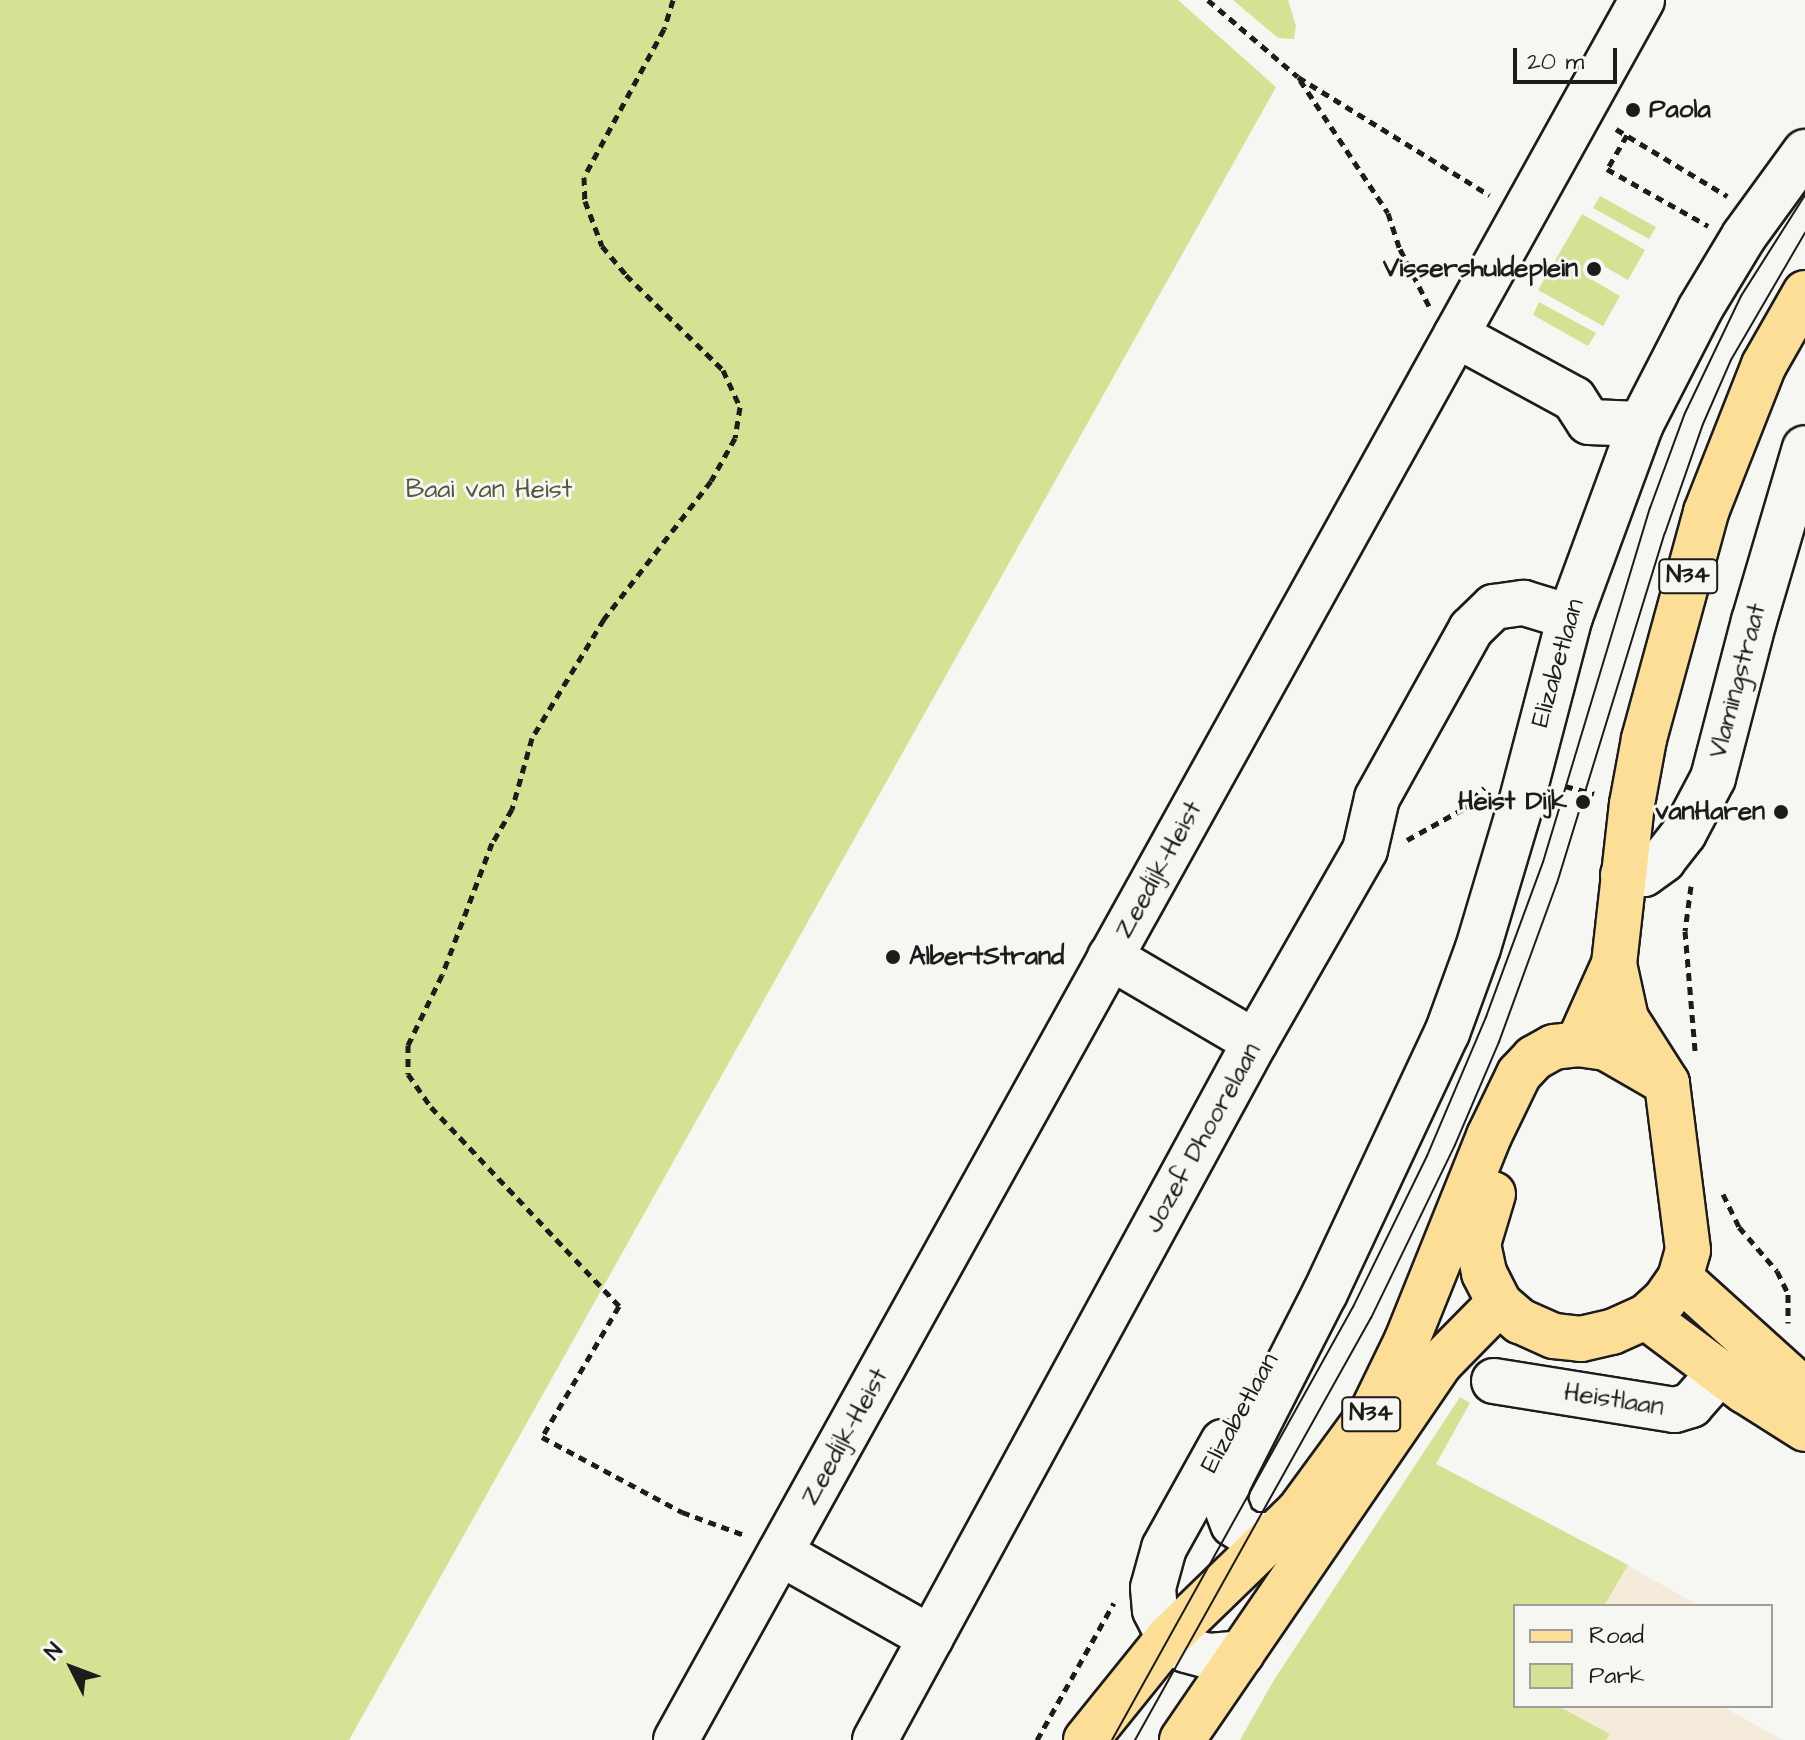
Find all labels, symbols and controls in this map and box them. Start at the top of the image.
scale bar [1517,32,1621,82]
text: 20 m [1527,45,1584,79]
place label: Paola [1649,94,1711,126]
marker: Paola [1624,101,1642,119]
place label: Vissershuldeplein [1383,253,1578,285]
marker: Vissershuldeplein [1585,260,1603,278]
park label: Baai van Heist [406,474,572,506]
road number: N34 [1658,556,1718,596]
street label: Elizabetlaan [1525,595,1591,731]
street label: Vlamingstraat [1702,600,1774,762]
place label: Heist Dijk [1458,786,1567,818]
marker: Heist Dijk [1574,793,1592,811]
street label: Zeedijk-Heist [1109,796,1209,944]
place label: vanHaren [1655,796,1765,828]
marker: vanHaren [1772,803,1790,821]
place label: AlbertStrand [909,941,1064,973]
marker: AlbertStrand [884,948,902,966]
street label: Jozef Dhoorelaan [1138,1038,1268,1238]
street label: Elizabetlaan [1194,1348,1286,1478]
street label: Zeedijk-Heist [795,1363,895,1511]
street label: Heistlaan [1562,1377,1666,1423]
road number: N34 [1341,1394,1401,1434]
legend [1513,1604,1773,1708]
text: Road [1589,1619,1644,1653]
north arrow [32,1628,112,1708]
text: N [38,1636,70,1667]
text: Park [1589,1659,1645,1693]

